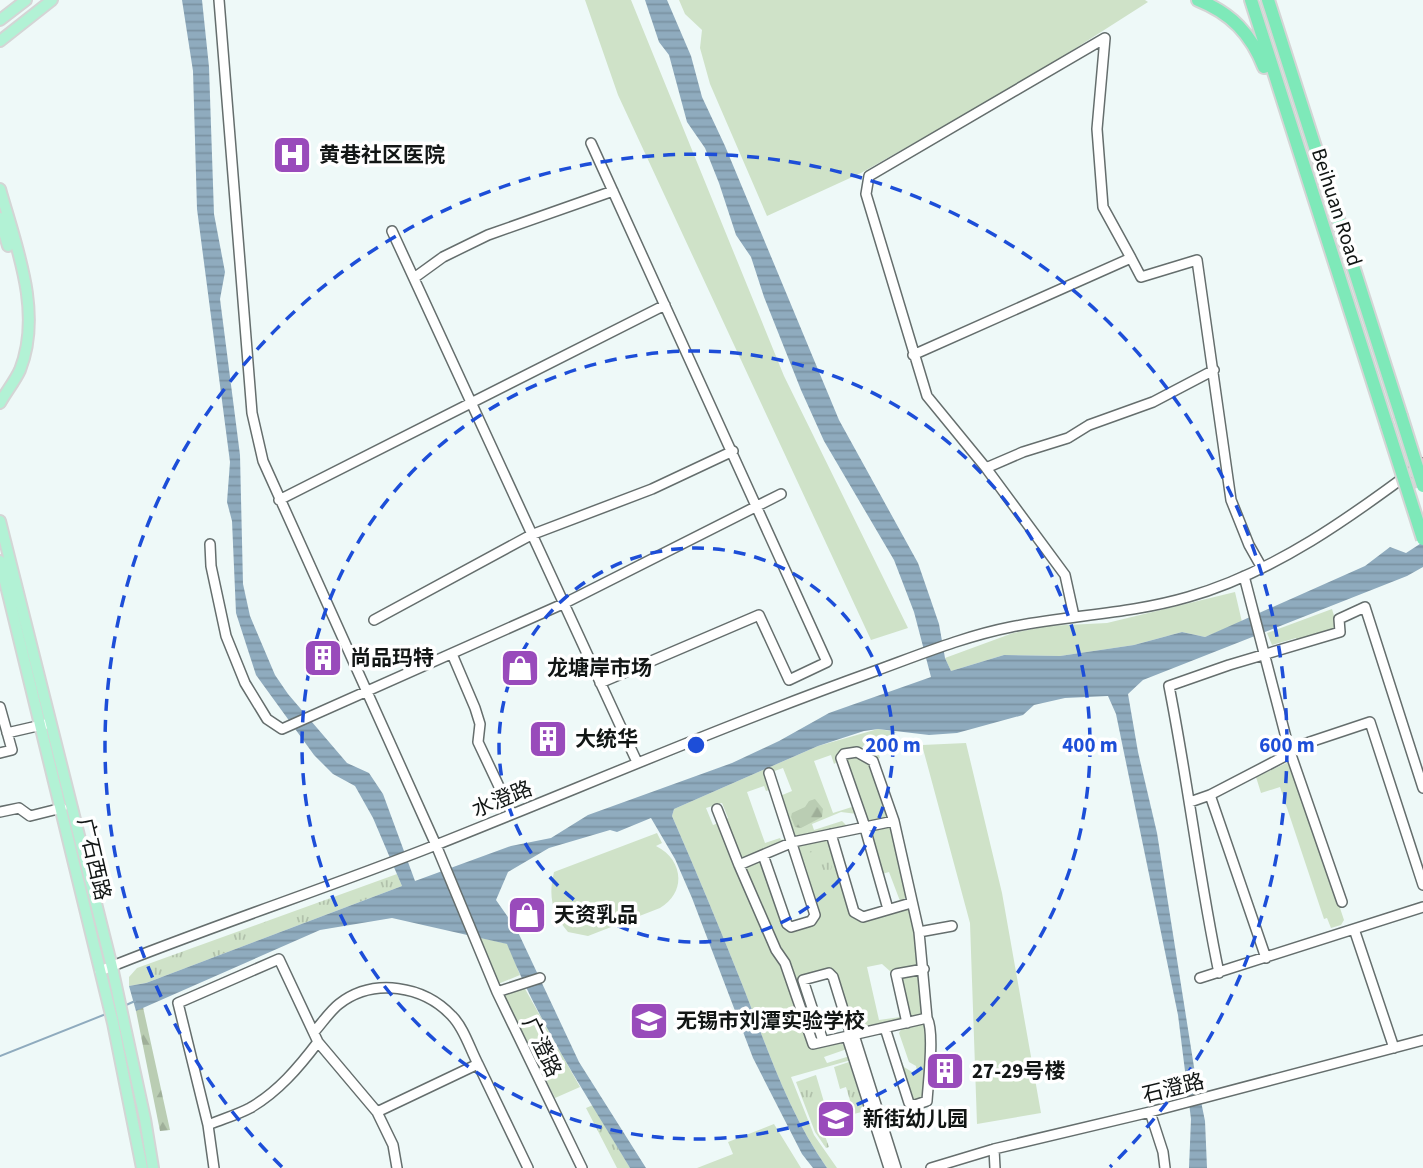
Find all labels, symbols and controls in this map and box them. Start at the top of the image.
hospital icon: 黄巷社区医院 [271,134,313,176]
place label: 黄巷社区医院 [319,140,445,170]
street label: Beihuan Road [1304,144,1370,270]
building icon: 尚品玛特 [302,637,344,679]
place label: 尚品玛特 [350,643,434,673]
shop icon: 龙塘岸市场 [499,647,541,689]
place label: 龙塘岸市场 [547,653,652,683]
building icon: 大统华 [527,718,569,760]
place label: 大统华 [575,724,638,754]
text: 200 m [865,730,921,760]
text: 400 m [1062,730,1118,760]
text: 600 m [1259,730,1315,760]
centre of rings [684,733,708,757]
street label: 水澄路 [467,773,537,825]
street label: 广石西路 [70,815,118,903]
shop icon: 天资乳品 [506,894,548,936]
place label: 天资乳品 [554,900,638,930]
school or university icon: 无锡市刘潭实验学校 [628,1000,670,1042]
place label: 无锡市刘潭实验学校 [676,1006,865,1036]
street label: 广澄路 [515,1012,569,1082]
building icon: 27-29号楼 [924,1050,966,1092]
place label: 27-29号楼 [972,1056,1065,1086]
street label: 石澄路 [1139,1066,1207,1110]
school or university icon: 新街幼儿园 [815,1098,857,1140]
place label: 新街幼儿园 [863,1104,968,1134]

